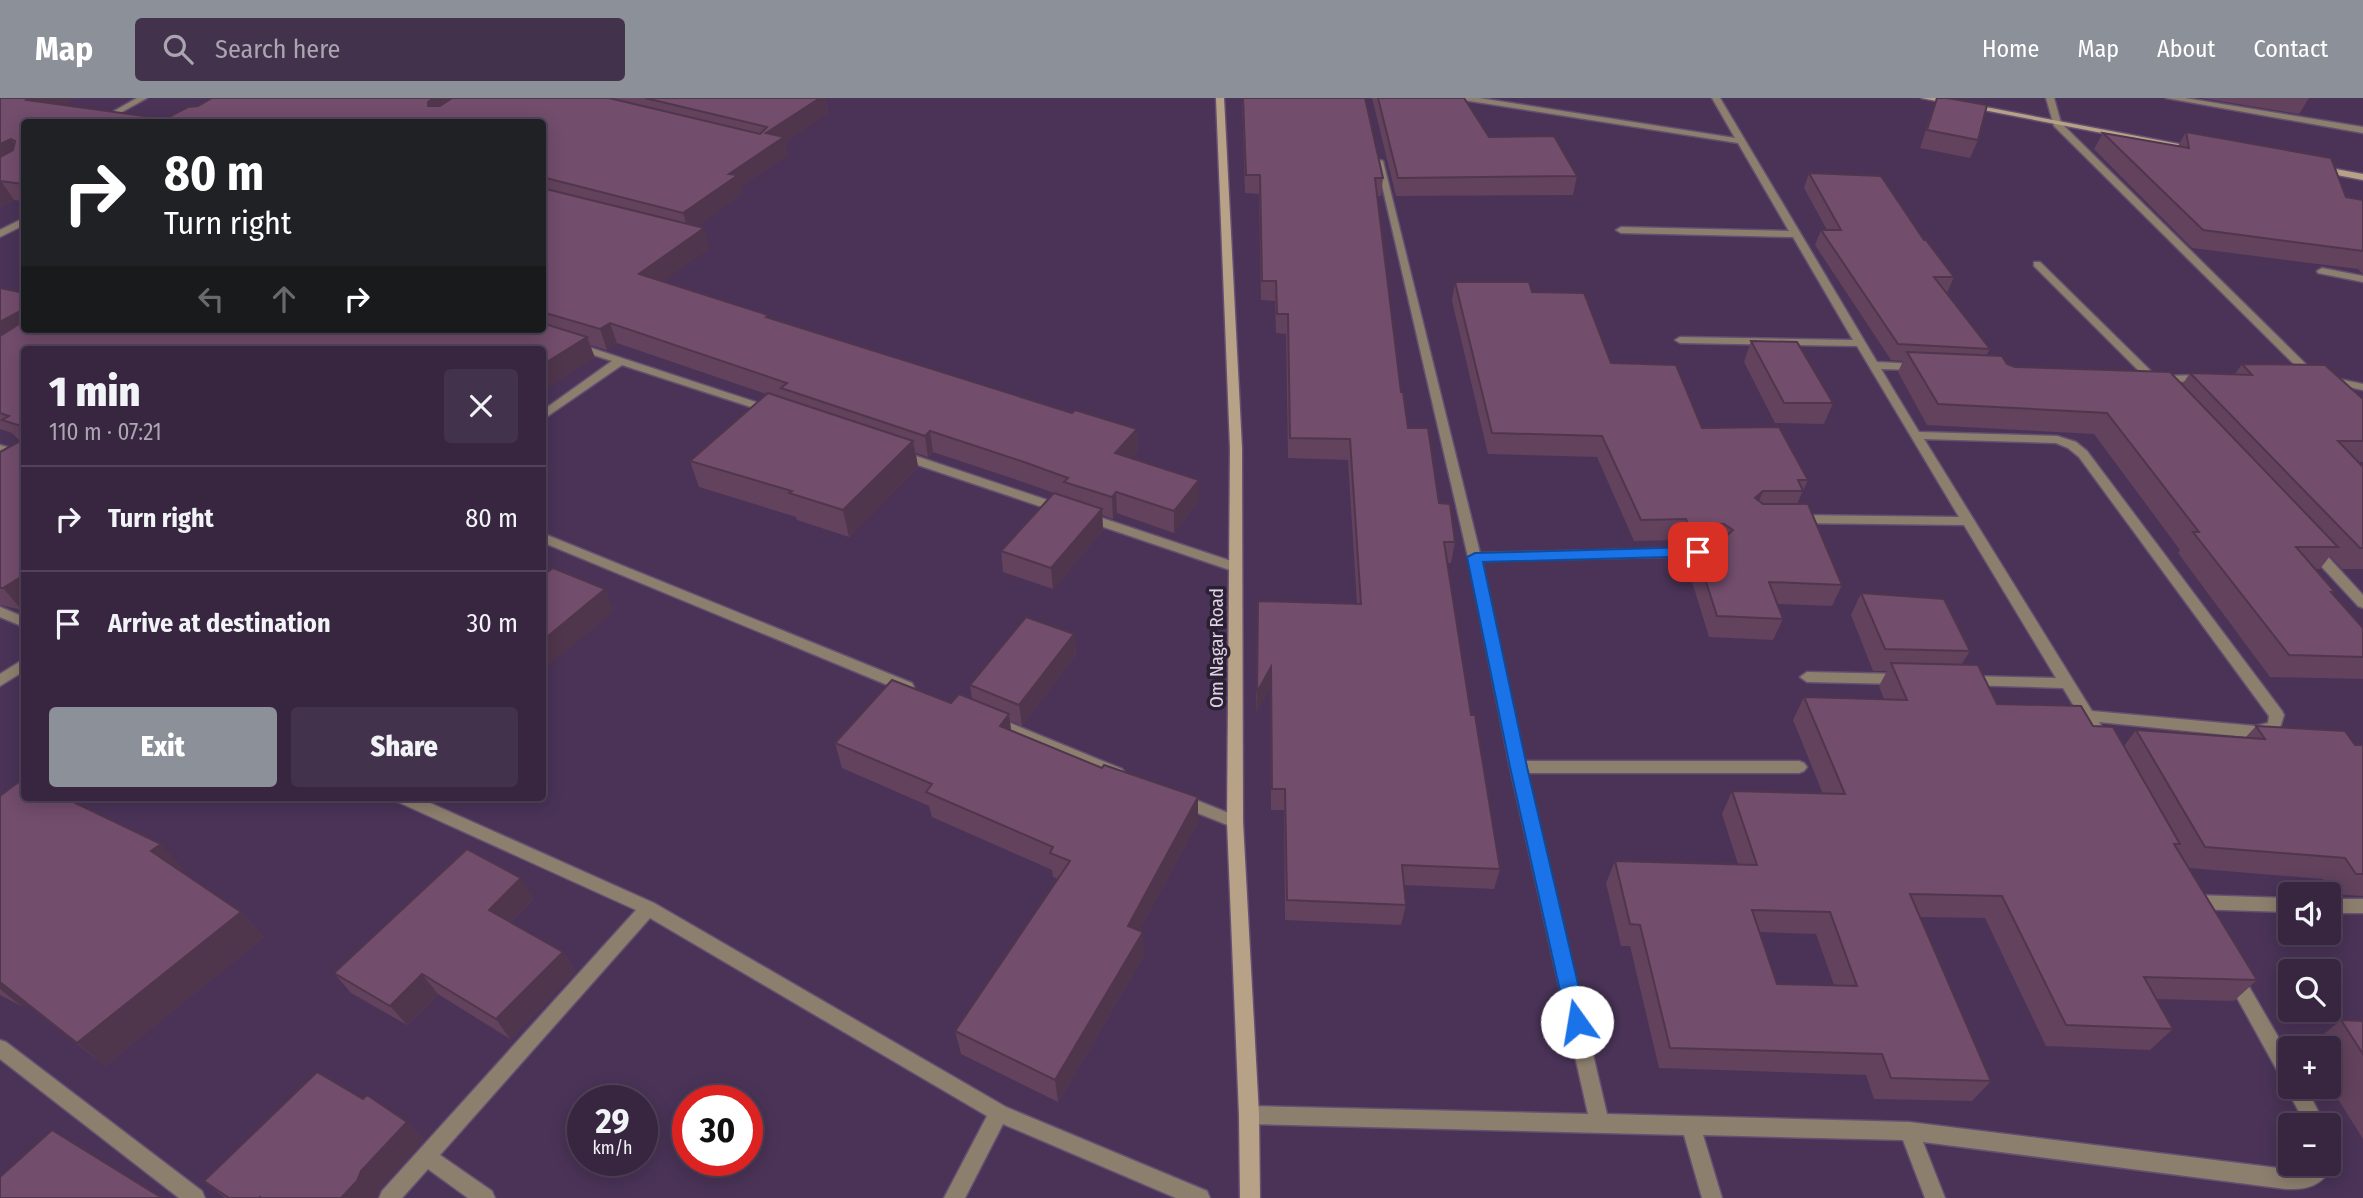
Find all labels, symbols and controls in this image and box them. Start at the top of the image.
search box [135,18,625,81]
text: Map [35,29,93,69]
icon: search [159,30,197,68]
text: Search here [215,34,340,65]
text: Home [1982,35,2039,63]
text: Map [2077,35,2119,63]
text: About [2157,35,2215,63]
text: Contact [2253,35,2328,63]
text: 80 m [164,144,264,203]
icon: right [49,147,140,238]
text: Turn right [164,204,291,242]
icon: left [192,280,230,318]
icon: ahead [265,280,303,318]
icon: right [338,280,376,318]
text: 1 min [49,367,140,417]
button: close [444,369,518,443]
text: 110 m · 07:21 [49,418,162,446]
icon: right [49,500,87,538]
text: Turn right [108,503,214,534]
text: 80 m [465,503,518,534]
pin [1668,522,1728,582]
icon: arrive [1679,533,1717,571]
street label: Om Nagar Road [1205,588,1228,708]
icon: arrive [49,605,87,643]
text: Arrive at destination [108,608,331,639]
text: 30 m [467,608,518,639]
button: Exit [49,707,277,787]
button: Share [291,707,518,787]
map controls [2278,882,2341,1176]
button: sound [2278,882,2341,945]
button: search [2278,959,2341,1022]
position arrow [1540,985,1614,1059]
button: + [2278,1036,2341,1099]
speed limit sign: 30 [672,1085,763,1176]
text: 29 [595,1100,630,1142]
button: − [2278,1113,2341,1176]
text: km/h [592,1137,633,1159]

